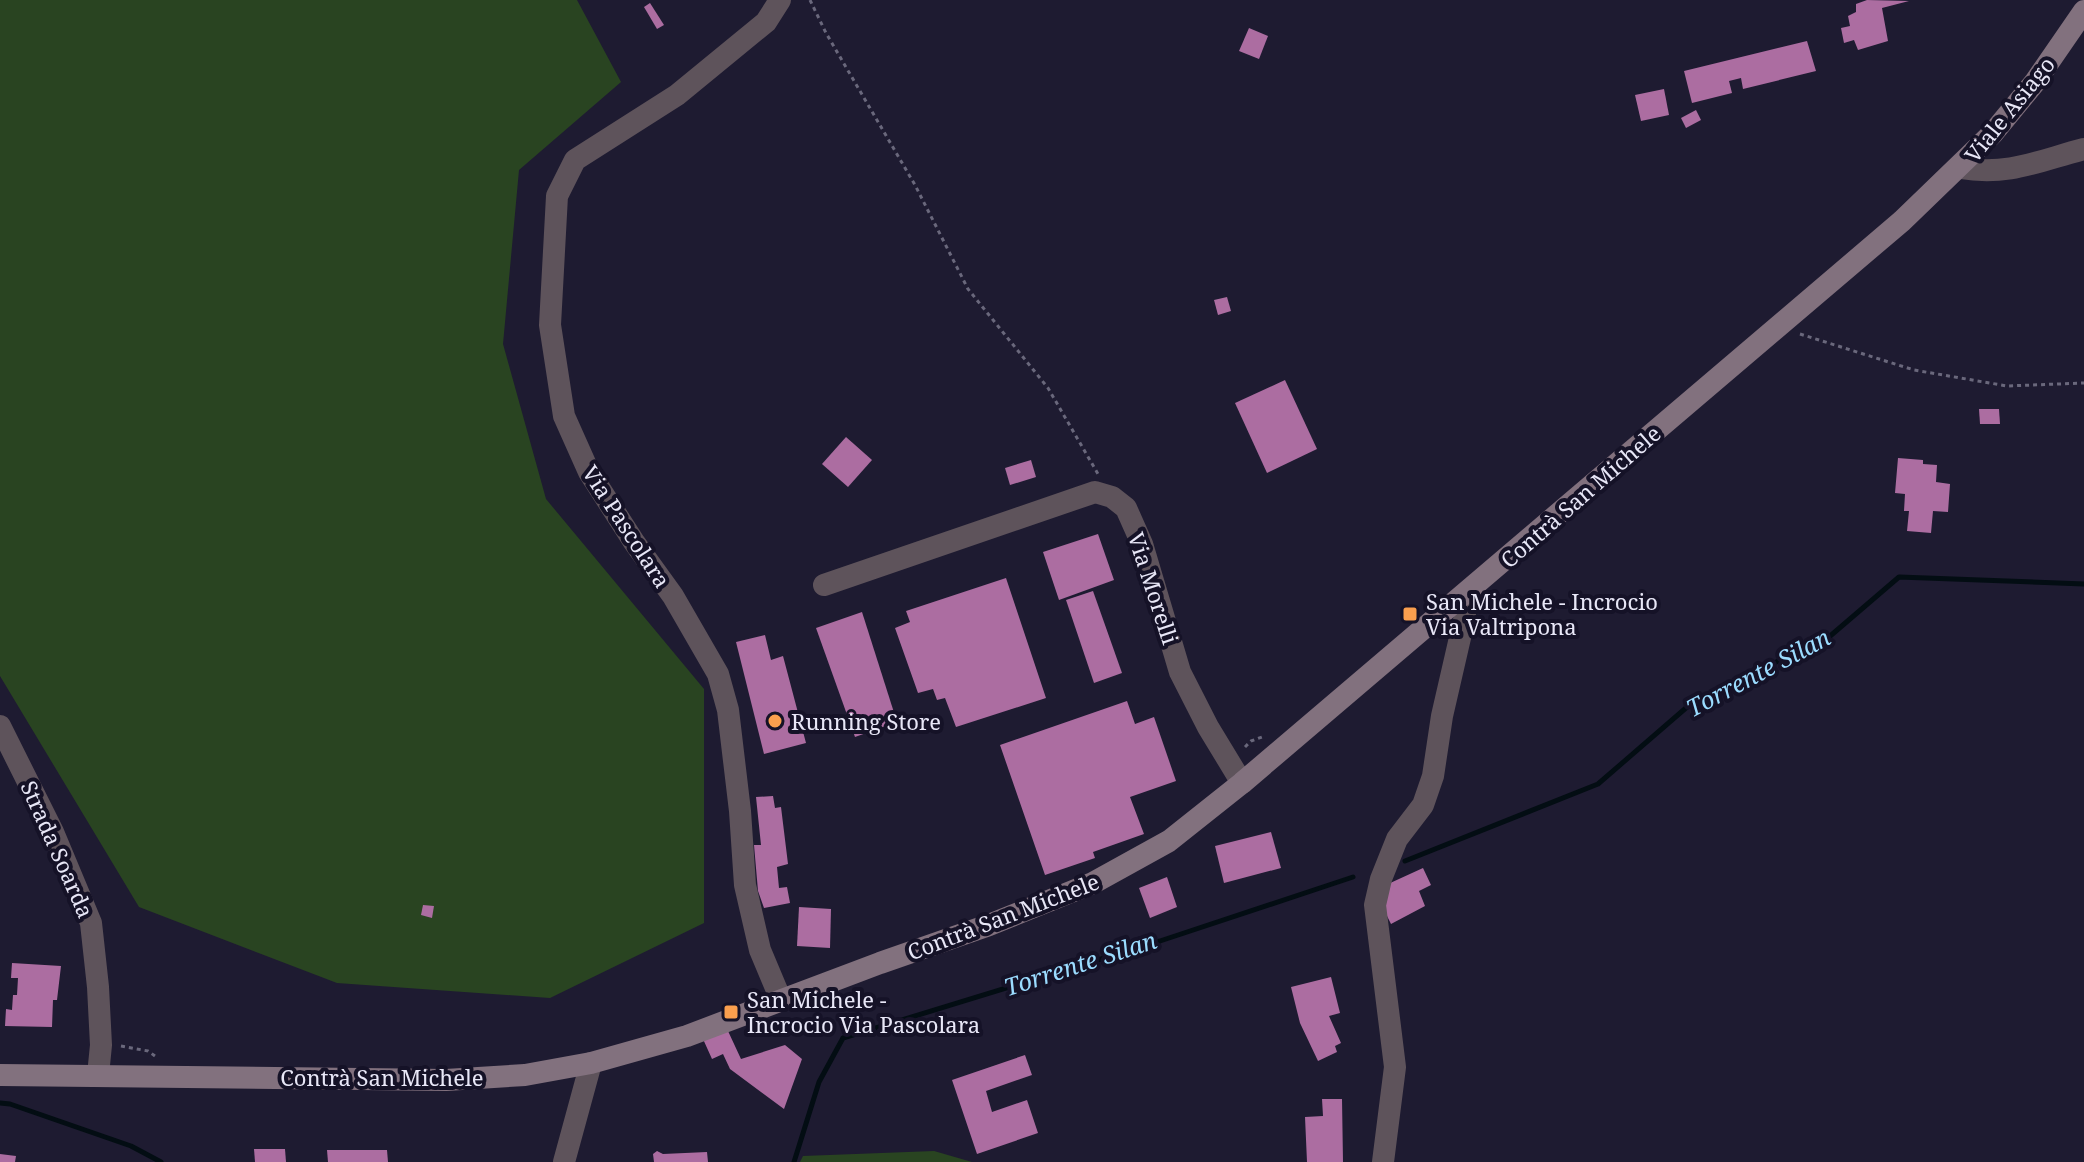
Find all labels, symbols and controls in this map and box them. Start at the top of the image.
street label: Viale Asiago [1957,50,2061,168]
street label: Contrà San Michele [1493,418,1667,574]
street label: Via Pascolara [576,459,678,593]
street label: Via Morelli [1122,528,1186,648]
place label: San Michele - Incrocio Via Valtripona [1426,586,1658,641]
marker: San Michele - Incrocio Via Valtripona [1401,605,1419,623]
water label: Torrente Silan [1680,620,1836,724]
place label: Running Store [791,706,941,736]
marker: Running Store [766,712,784,730]
street label: Strada Soarda [14,776,102,922]
street label: Contrà San Michele [903,866,1103,966]
water label: Torrente Silan [999,923,1161,1003]
place label: San Michele - Incrocio Via Pascolara [747,984,980,1039]
marker: San Michele - Incrocio Via Pascolara [722,1003,740,1021]
street label: Contrà San Michele [280,1062,484,1092]

